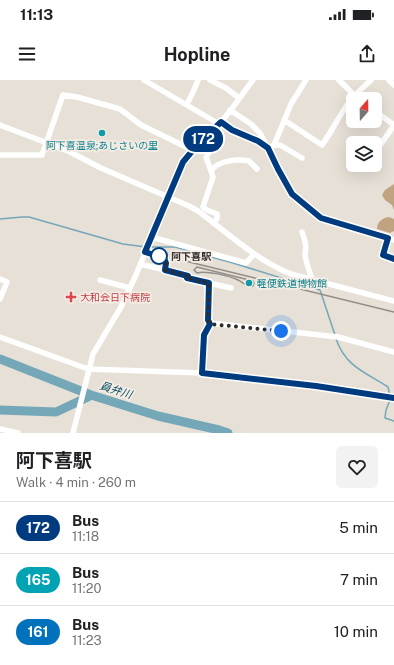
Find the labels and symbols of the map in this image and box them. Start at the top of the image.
north arrow [346,92,382,128]
line badge: 172 [180,126,226,152]
marker: 阿下喜温泉;あじさいの里 [97,128,107,138]
place label: 阿下喜温泉;あじさいの里 [46,139,158,151]
marker: 阿下喜駅 [150,247,168,265]
place label: 阿下喜駅 [171,250,212,262]
place label: 軽便鉄道博物館 [257,277,327,289]
marker: 軽便鉄道博物館 [244,278,254,288]
marker: 大和会日下病院 [65,291,77,303]
place label: 大和会日下病院 [80,291,150,303]
your location [271,321,291,341]
water label: 員弁川 [98,379,134,401]

